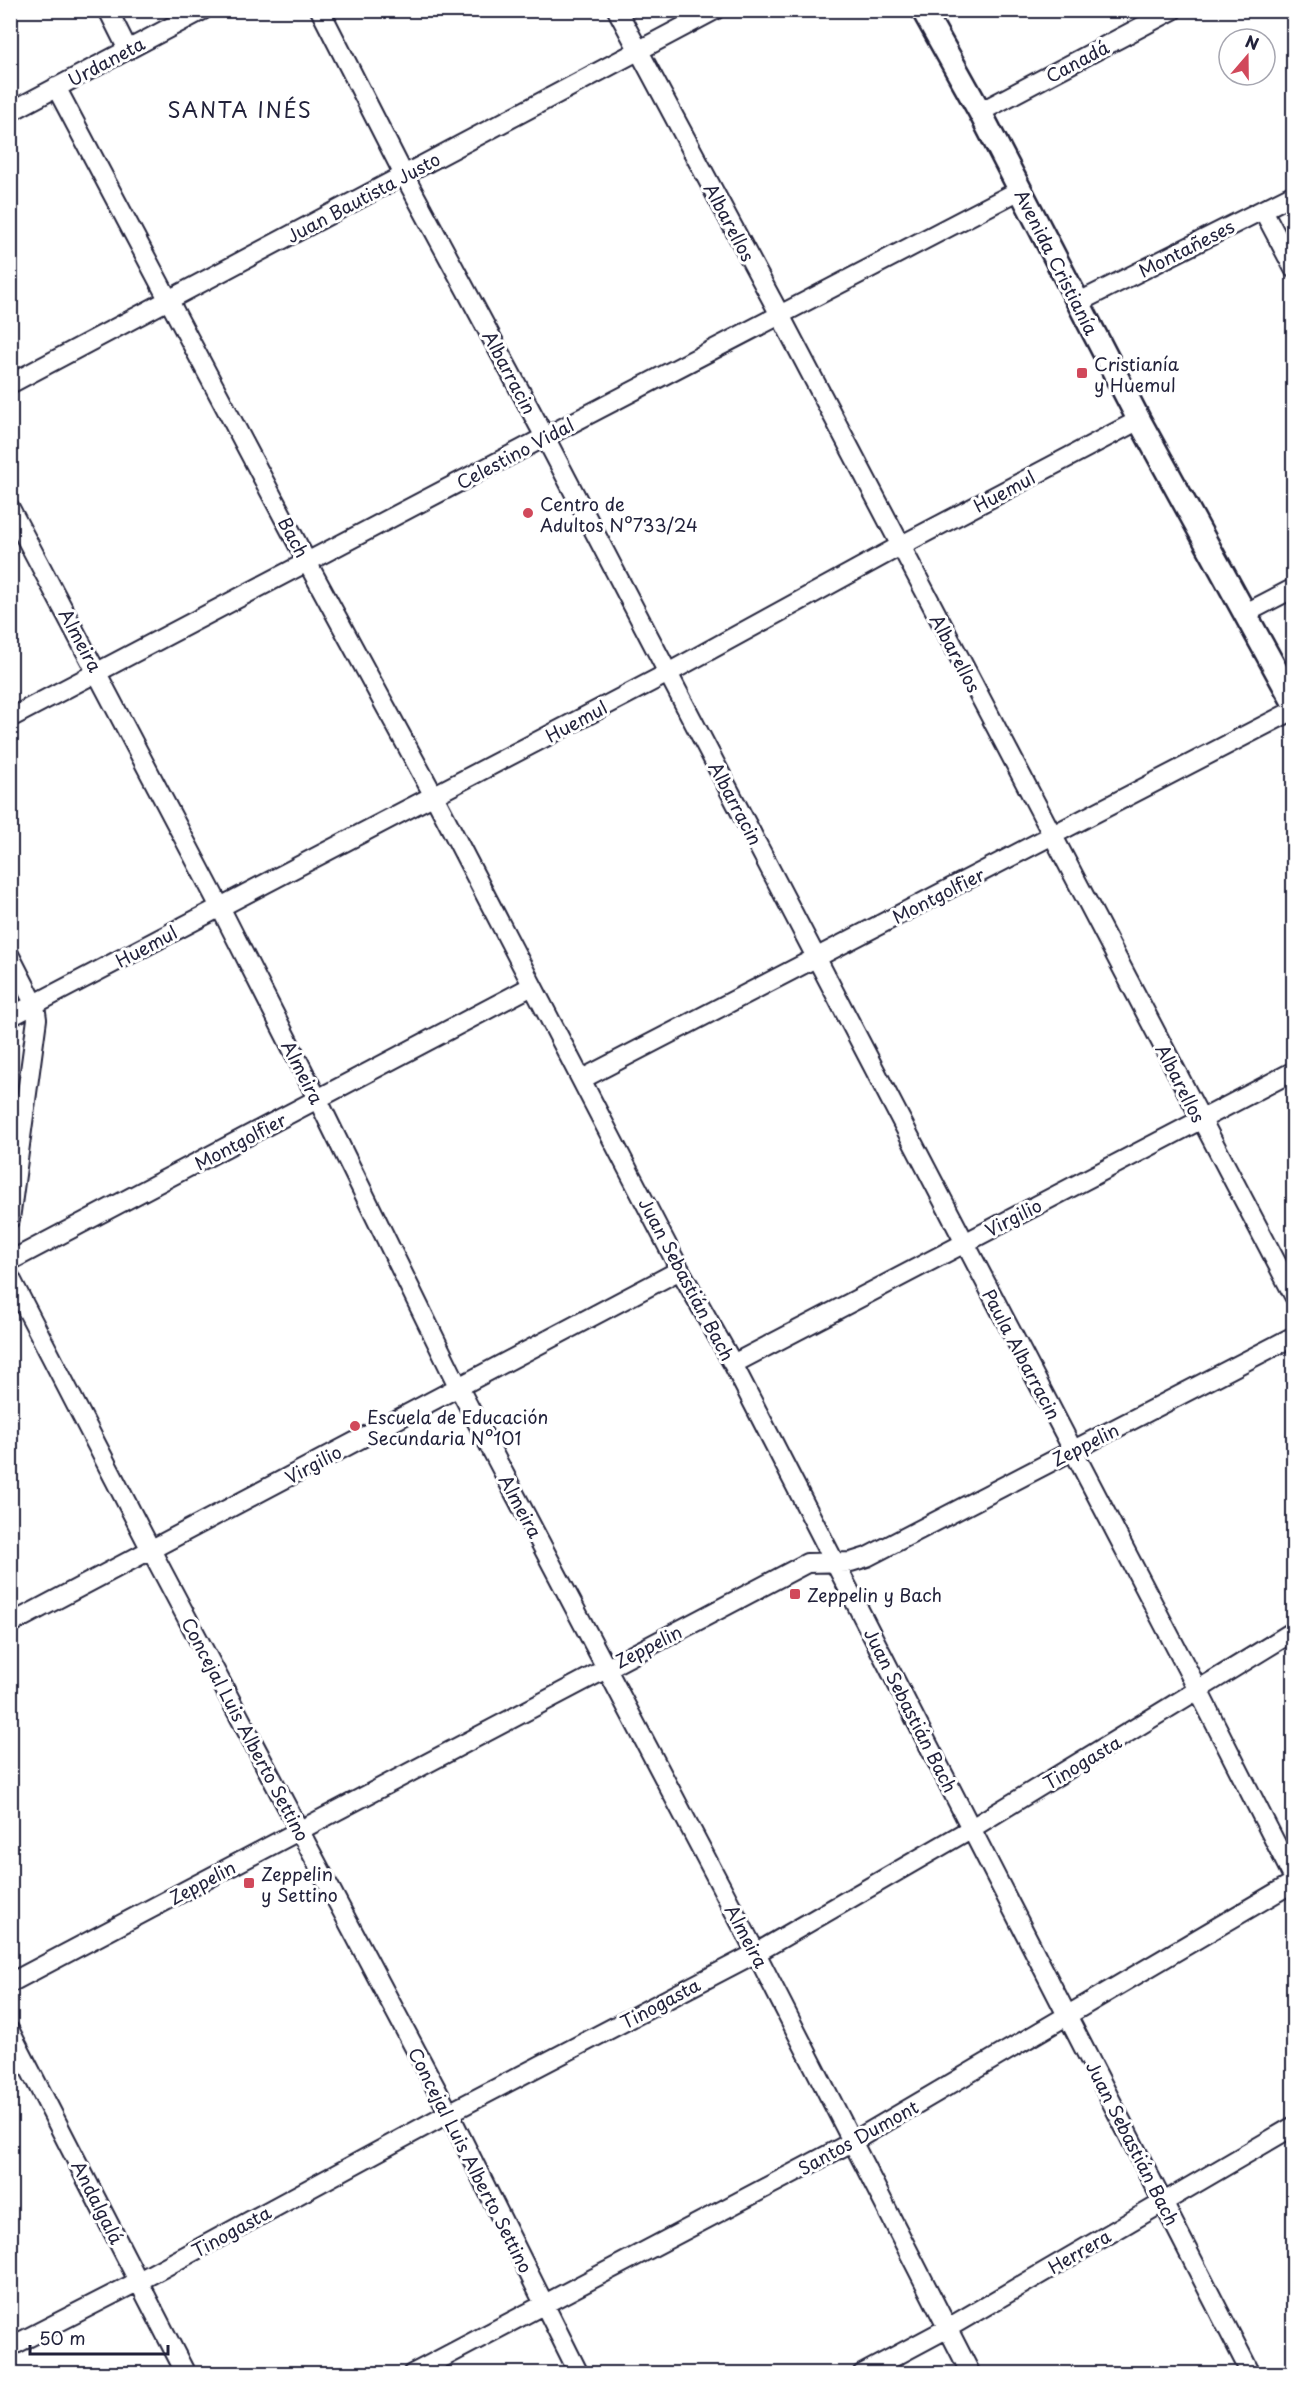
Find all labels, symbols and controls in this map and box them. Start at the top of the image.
north arrow [1217,27,1277,87]
street label: Urdaneta [63,29,150,93]
text: N [1242,29,1263,55]
street label: Canadá [1041,33,1114,89]
district label: SANTA INÉS [168,93,312,125]
street label: Juan Bautista Justo [281,145,445,249]
street label: Albarellos [698,178,762,266]
street label: Avenida Cristianía [1009,185,1106,340]
street label: Montañeses [1133,212,1239,284]
street label: Albarracin [477,325,543,419]
place label: Cristianía y Huemul [1094,350,1180,398]
marker: Cristianía y Huemul [1075,366,1089,380]
street label: Celestino Vidal [451,411,579,495]
street label: Huemul [968,463,1040,519]
place label: Centro de Adultos Nº733/24 [540,490,698,538]
marker: Centro de Adultos Nº733/24 [521,506,535,520]
street label: Bach [272,512,316,562]
street label: Almeira [53,603,109,677]
street label: Albarellos [924,609,988,697]
street label: Huemul [540,693,612,749]
street label: Albarracin [703,756,769,850]
street label: Montgolfier [887,860,989,930]
street label: Huemul [110,918,182,974]
street label: Almeira [275,1035,331,1109]
street label: Albarellos [1150,1039,1212,1127]
street label: Montgolfier [189,1105,291,1176]
street label: Virgilio [980,1191,1046,1243]
street label: Juan Sebastián Bach [633,1193,741,1365]
street label: Paula Albarracin [976,1284,1068,1424]
place label: Escuela de Educación Secundaria Nº101 [367,1403,548,1451]
street label: Zeppelin [1047,1416,1123,1472]
marker: Escuela de Educación Secundaria Nº101 [348,1419,362,1433]
street label: Virgilio [280,1438,346,1490]
street label: Almeira [493,1469,549,1543]
place label: Zeppelin y Bach [807,1581,942,1608]
marker: Zeppelin y Bach [788,1587,802,1601]
street label: Concejal Luis Alberto Settino [175,1612,317,1846]
street label: Zeppelin [610,1618,686,1674]
street label: Juan Sebastián Bach [858,1623,964,1797]
street label: Tinogasta [1038,1728,1126,1796]
street label: Zeppelin [164,1853,240,1911]
place label: Zeppelin y Settino [261,1860,338,1908]
marker: Zeppelin y Settino [242,1876,256,1890]
street label: Almeira [719,1899,775,1973]
street label: Tinogasta [615,1971,705,2035]
street label: Concejal Luis Alberto Settino [402,2043,540,2277]
street label: Juan Sebastián Bach [1080,2056,1186,2230]
street label: Santos Dumont [793,2093,923,2181]
street label: Andalgalá [65,2155,131,2249]
street label: Tinogasta [186,2198,276,2264]
street label: Herrera [1043,2222,1115,2280]
scale bar [30,2318,168,2356]
text: 50 m [39,2324,86,2351]

